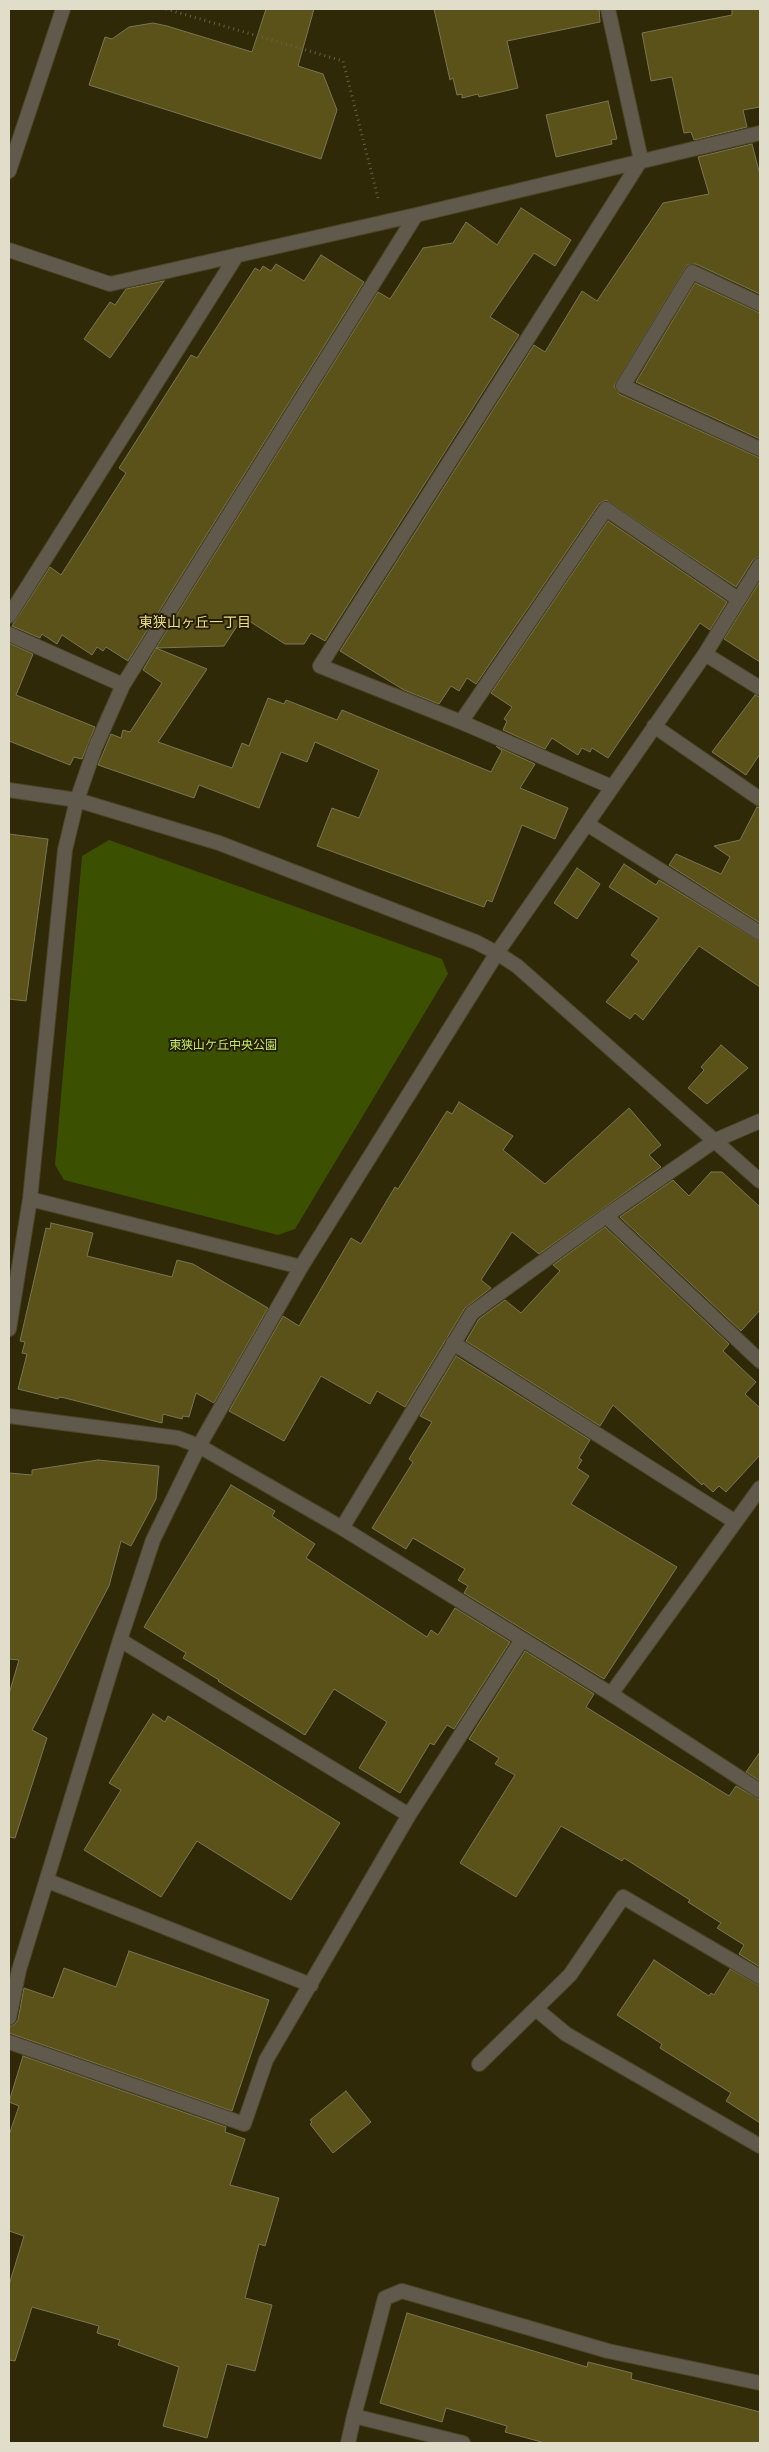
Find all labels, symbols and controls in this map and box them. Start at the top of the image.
district label: 東狭山ヶ丘一丁目 [139,616,251,632]
park label: 東狭山ケ丘中央公園 [169,1039,277,1053]

